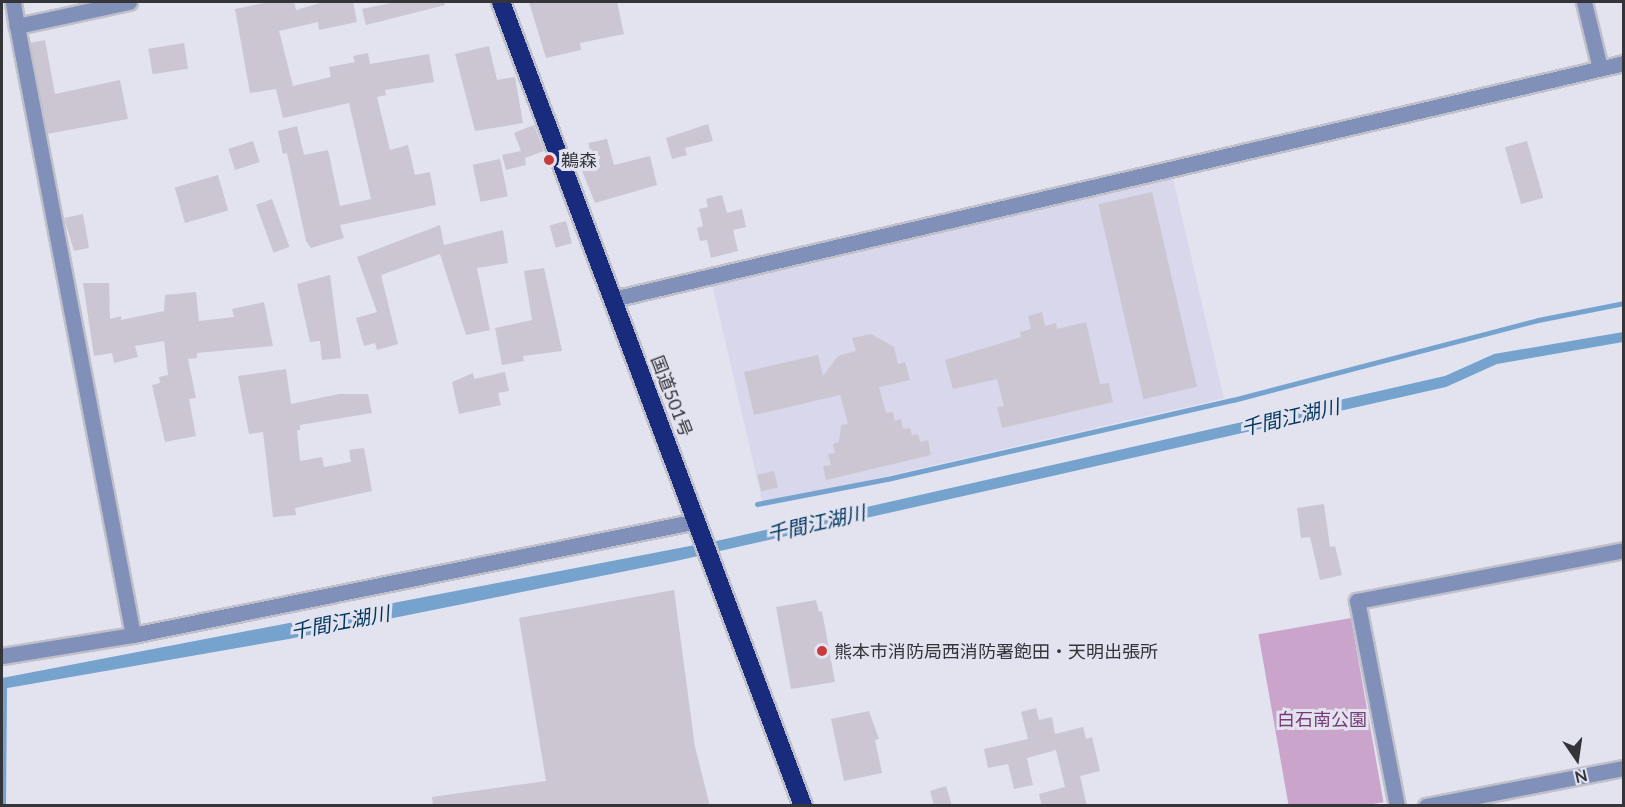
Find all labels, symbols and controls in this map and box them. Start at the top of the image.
place label: 鵜森 [561,149,597,171]
marker: 鵜森 [542,153,556,167]
street label: 国道501号 [647,352,697,440]
water label: 千間江湖川 [1239,394,1341,440]
water label: 千間江湖川 [765,500,867,546]
water label: 千間江湖川 [289,601,391,643]
place label: 熊本市消防局西消防署飽田・天明出張所 [834,640,1158,662]
marker: 熊本市消防局西消防署飽田・天明出張所 [815,644,829,658]
park label: 白石南公園 [1277,708,1367,730]
north arrow [1547,729,1607,789]
text: N [1573,766,1589,788]

